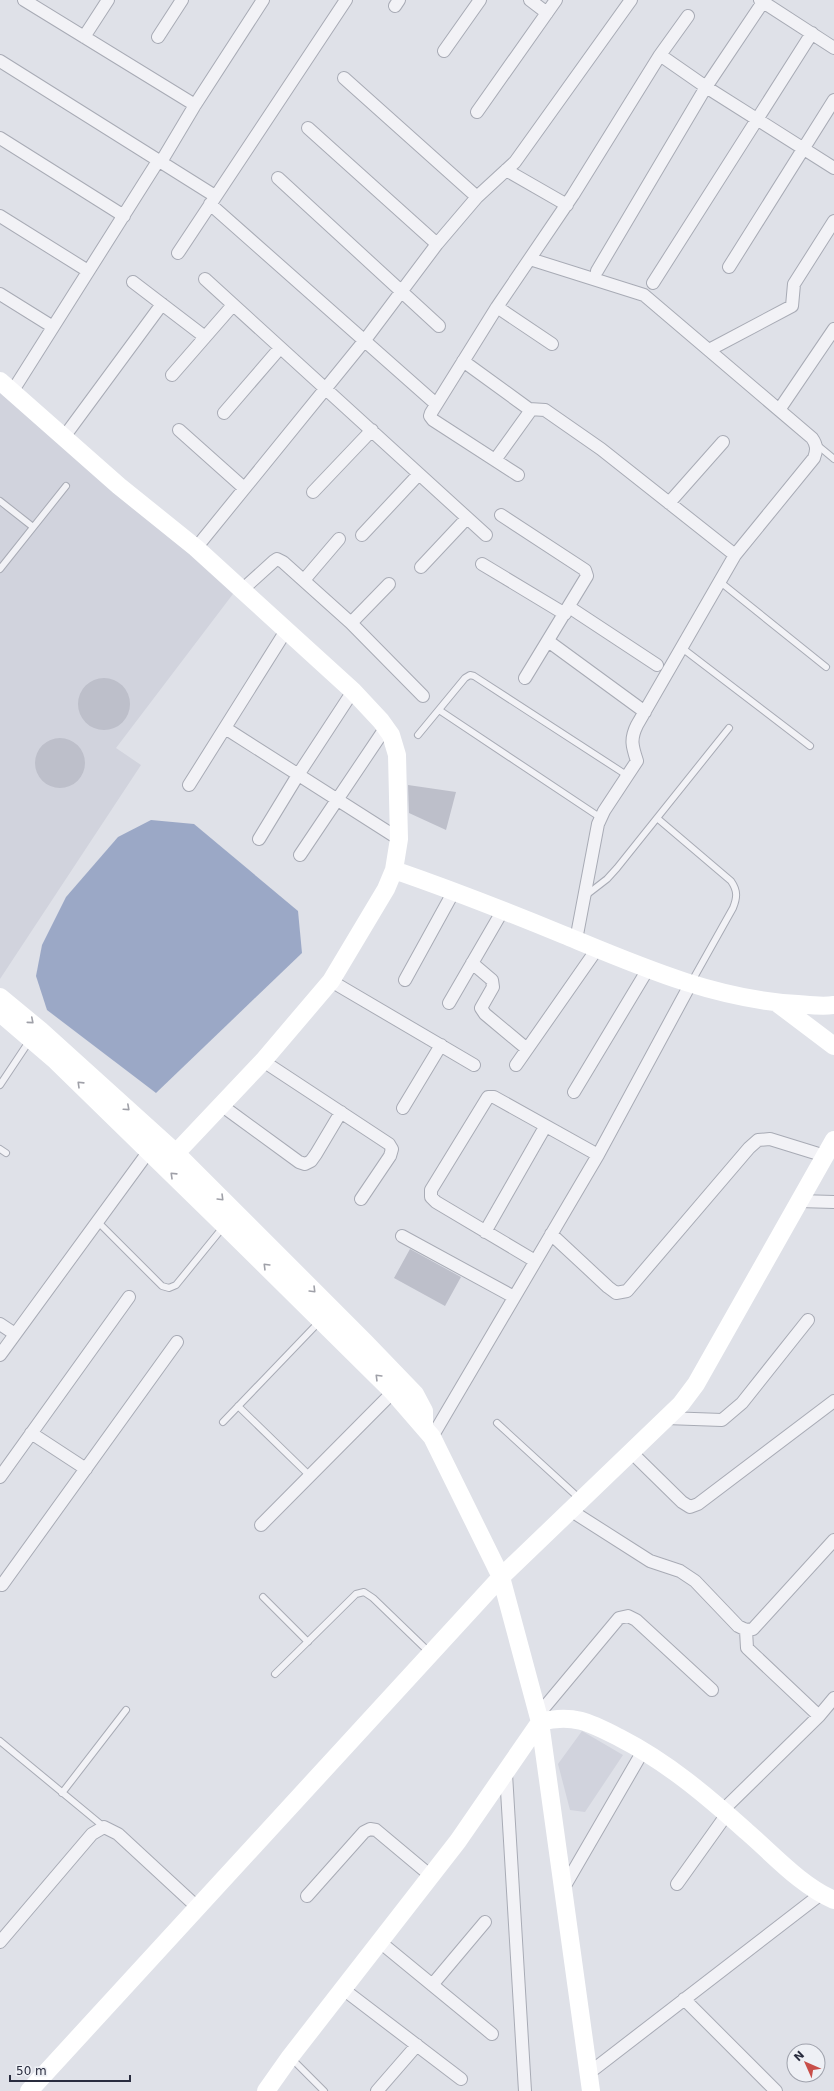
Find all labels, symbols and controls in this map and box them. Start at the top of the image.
one-way arrow [26,1016,33,1023]
one-way arrow [77,1081,85,1089]
one-way arrow [122,1103,130,1111]
one-way arrow [170,1172,178,1180]
one-way arrow [216,1193,224,1201]
one-way arrow [263,1263,271,1271]
one-way arrow [308,1285,316,1293]
one-way arrow [375,1374,383,1382]
north arrow [786,2043,826,2083]
text: N [791,2048,807,2064]
scale bar [10,2057,130,2083]
text: 50 m [16,2064,47,2078]

